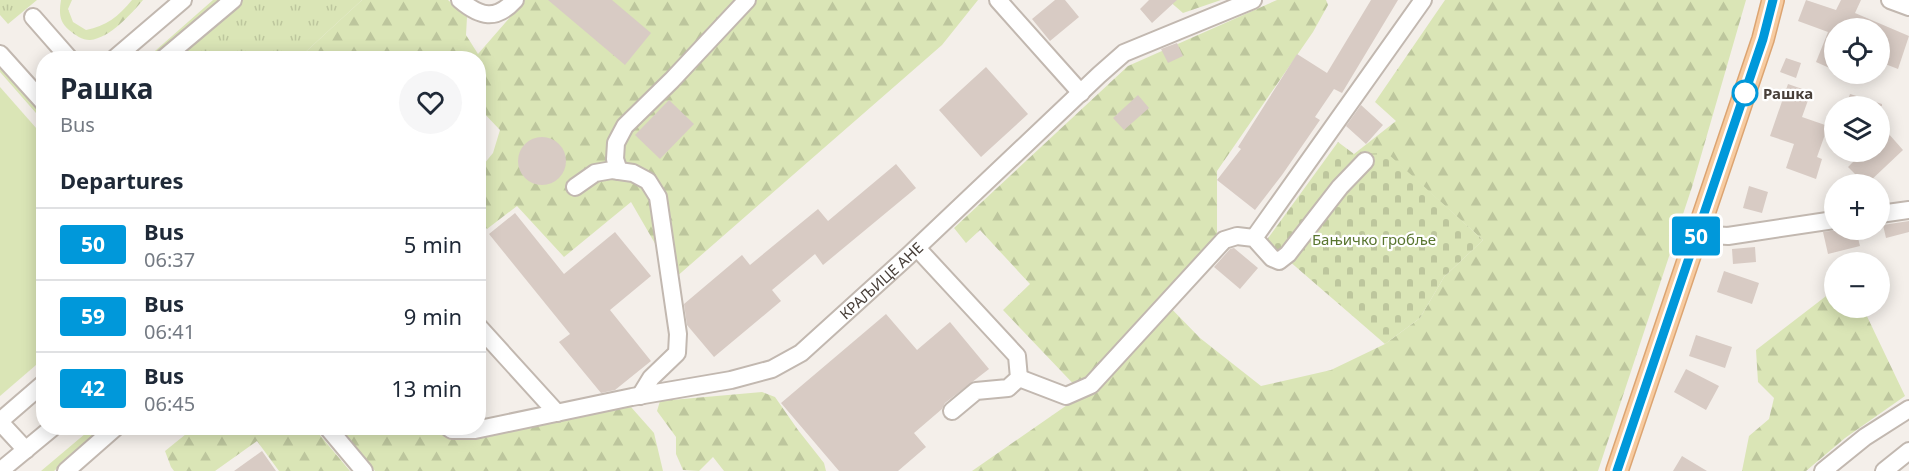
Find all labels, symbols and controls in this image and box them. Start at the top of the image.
map controls [1824,18,1890,318]
button: locate [1824,18,1890,84]
text: Рашка [60,69,154,107]
button: heart [399,71,462,134]
marker: Рашка [1732,80,1758,106]
place label: Рашка [1763,83,1813,103]
button: layers [1824,96,1890,162]
text: Bus [60,111,95,138]
text: Departures [60,165,184,195]
button: + [1824,174,1890,240]
text: Bus [144,216,184,246]
line badge: 50 [1669,216,1723,256]
text: 50 [1684,222,1708,250]
text: 5 min [404,229,462,259]
park label: Бањичко гробље [1312,229,1436,249]
text: 50 [81,230,105,258]
street label: КРАЉИЦЕ АНЕ [835,237,927,324]
text: 06:37 [144,246,195,273]
button: − [1824,252,1890,318]
text: Bus [144,288,184,318]
text: 9 min [404,301,462,331]
text: 59 [81,302,105,330]
text: 06:41 [144,318,195,345]
text: Bus [144,360,184,390]
text: 13 min [391,373,462,403]
text: 42 [81,374,105,402]
text: 06:45 [144,390,195,417]

